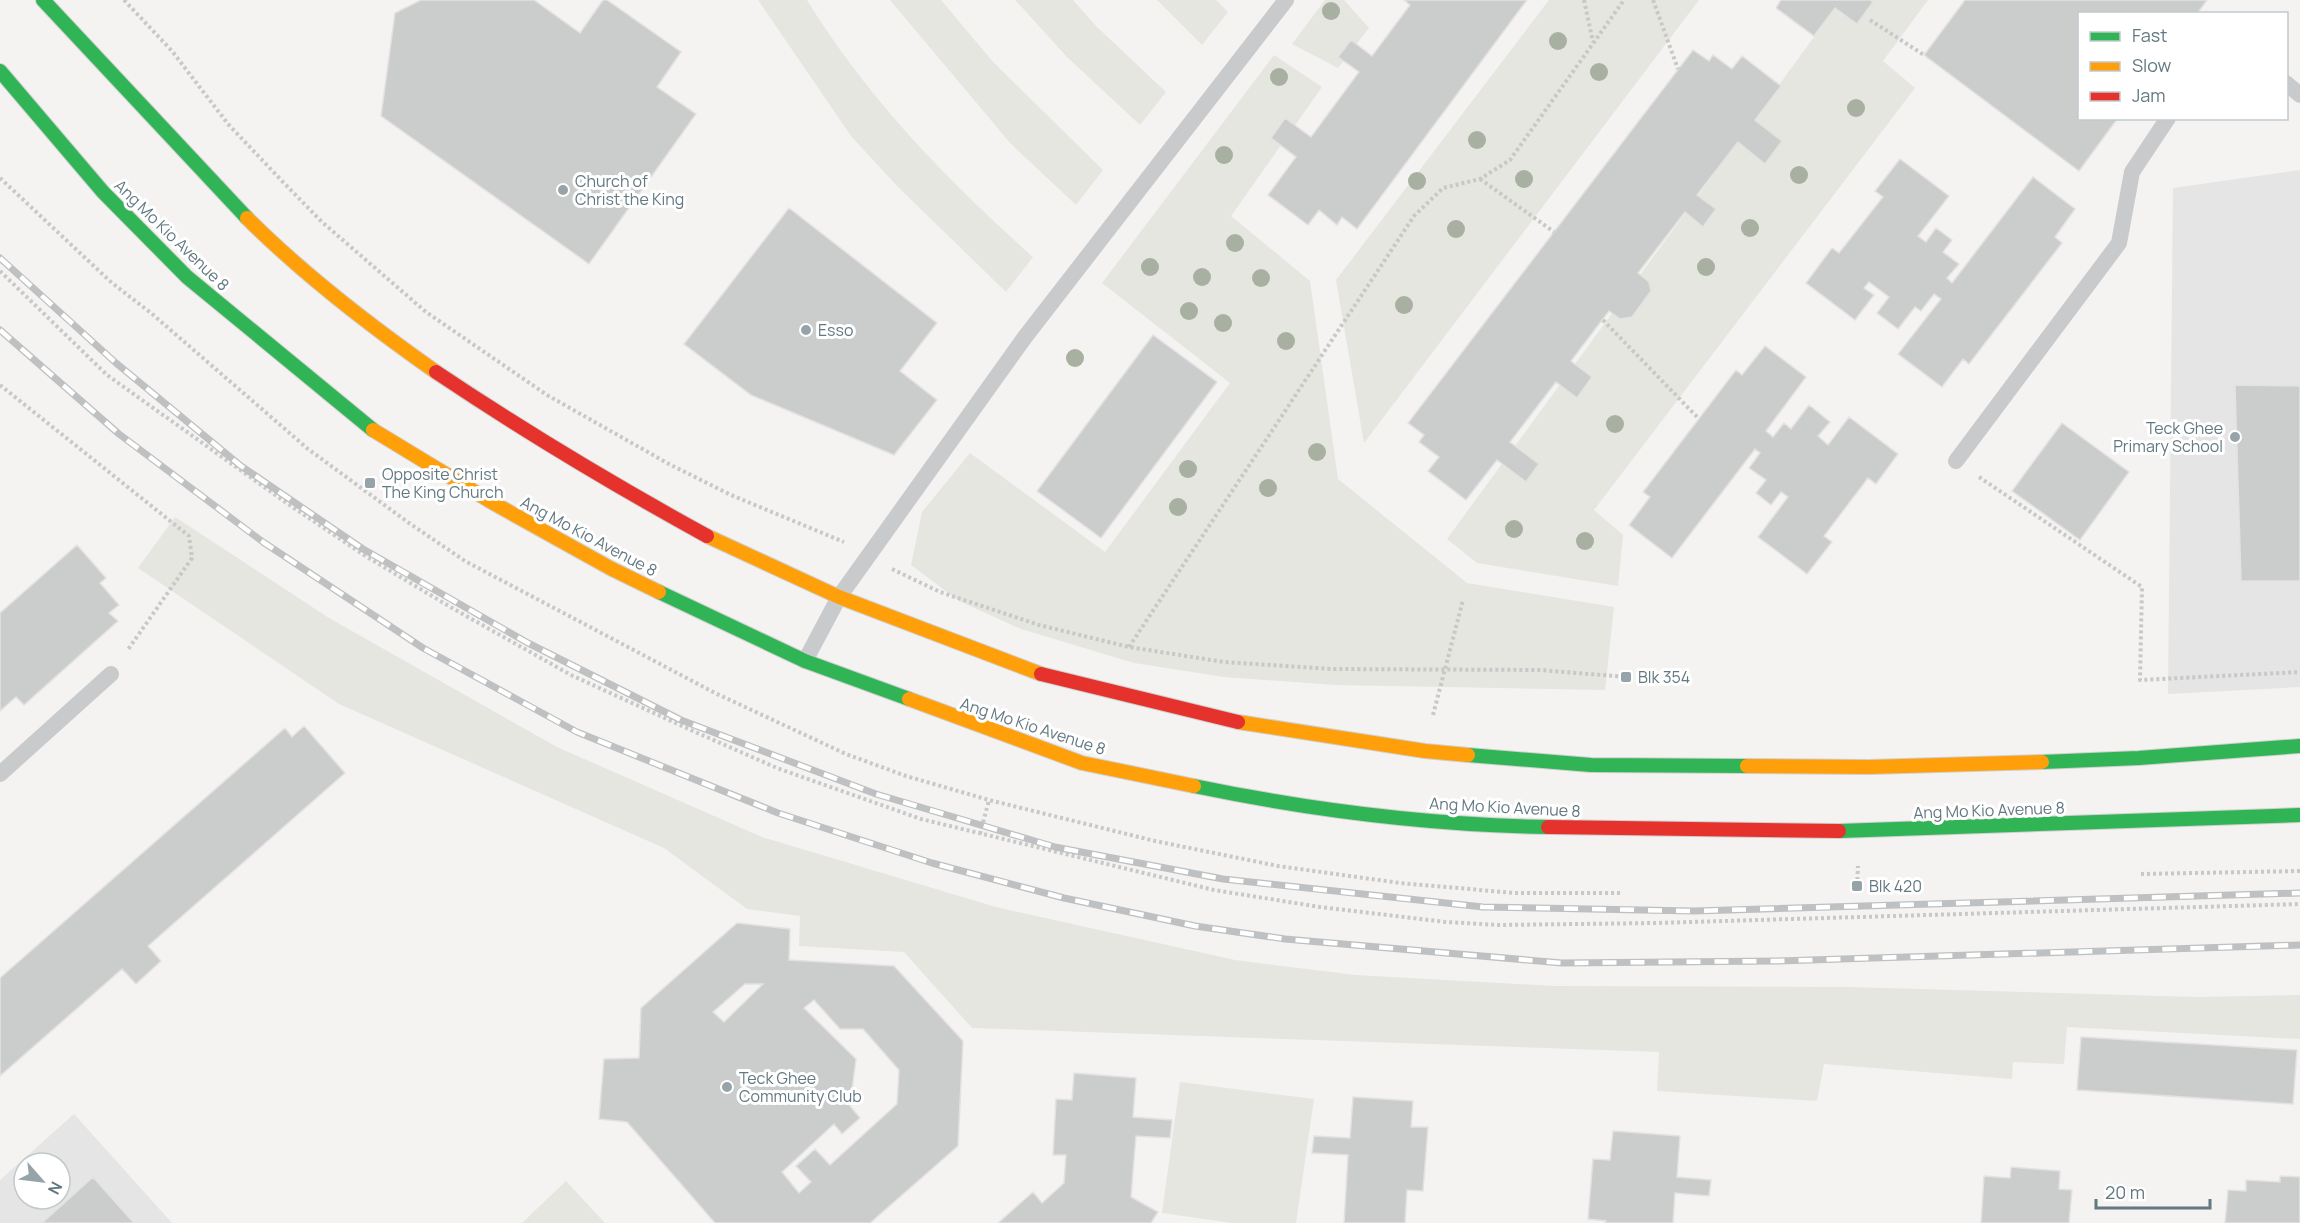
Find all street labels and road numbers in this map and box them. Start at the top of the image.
street label: Ang Mo Kio Avenue 8 [110,174,234,296]
street label: Ang Mo Kio Avenue 8 [517,491,661,581]
street label: Ang Mo Kio Avenue 8 [958,692,1108,760]
street label: Ang Mo Kio Avenue 8 [1429,792,1581,822]
street label: Ang Mo Kio Avenue 8 [1913,796,2065,824]

